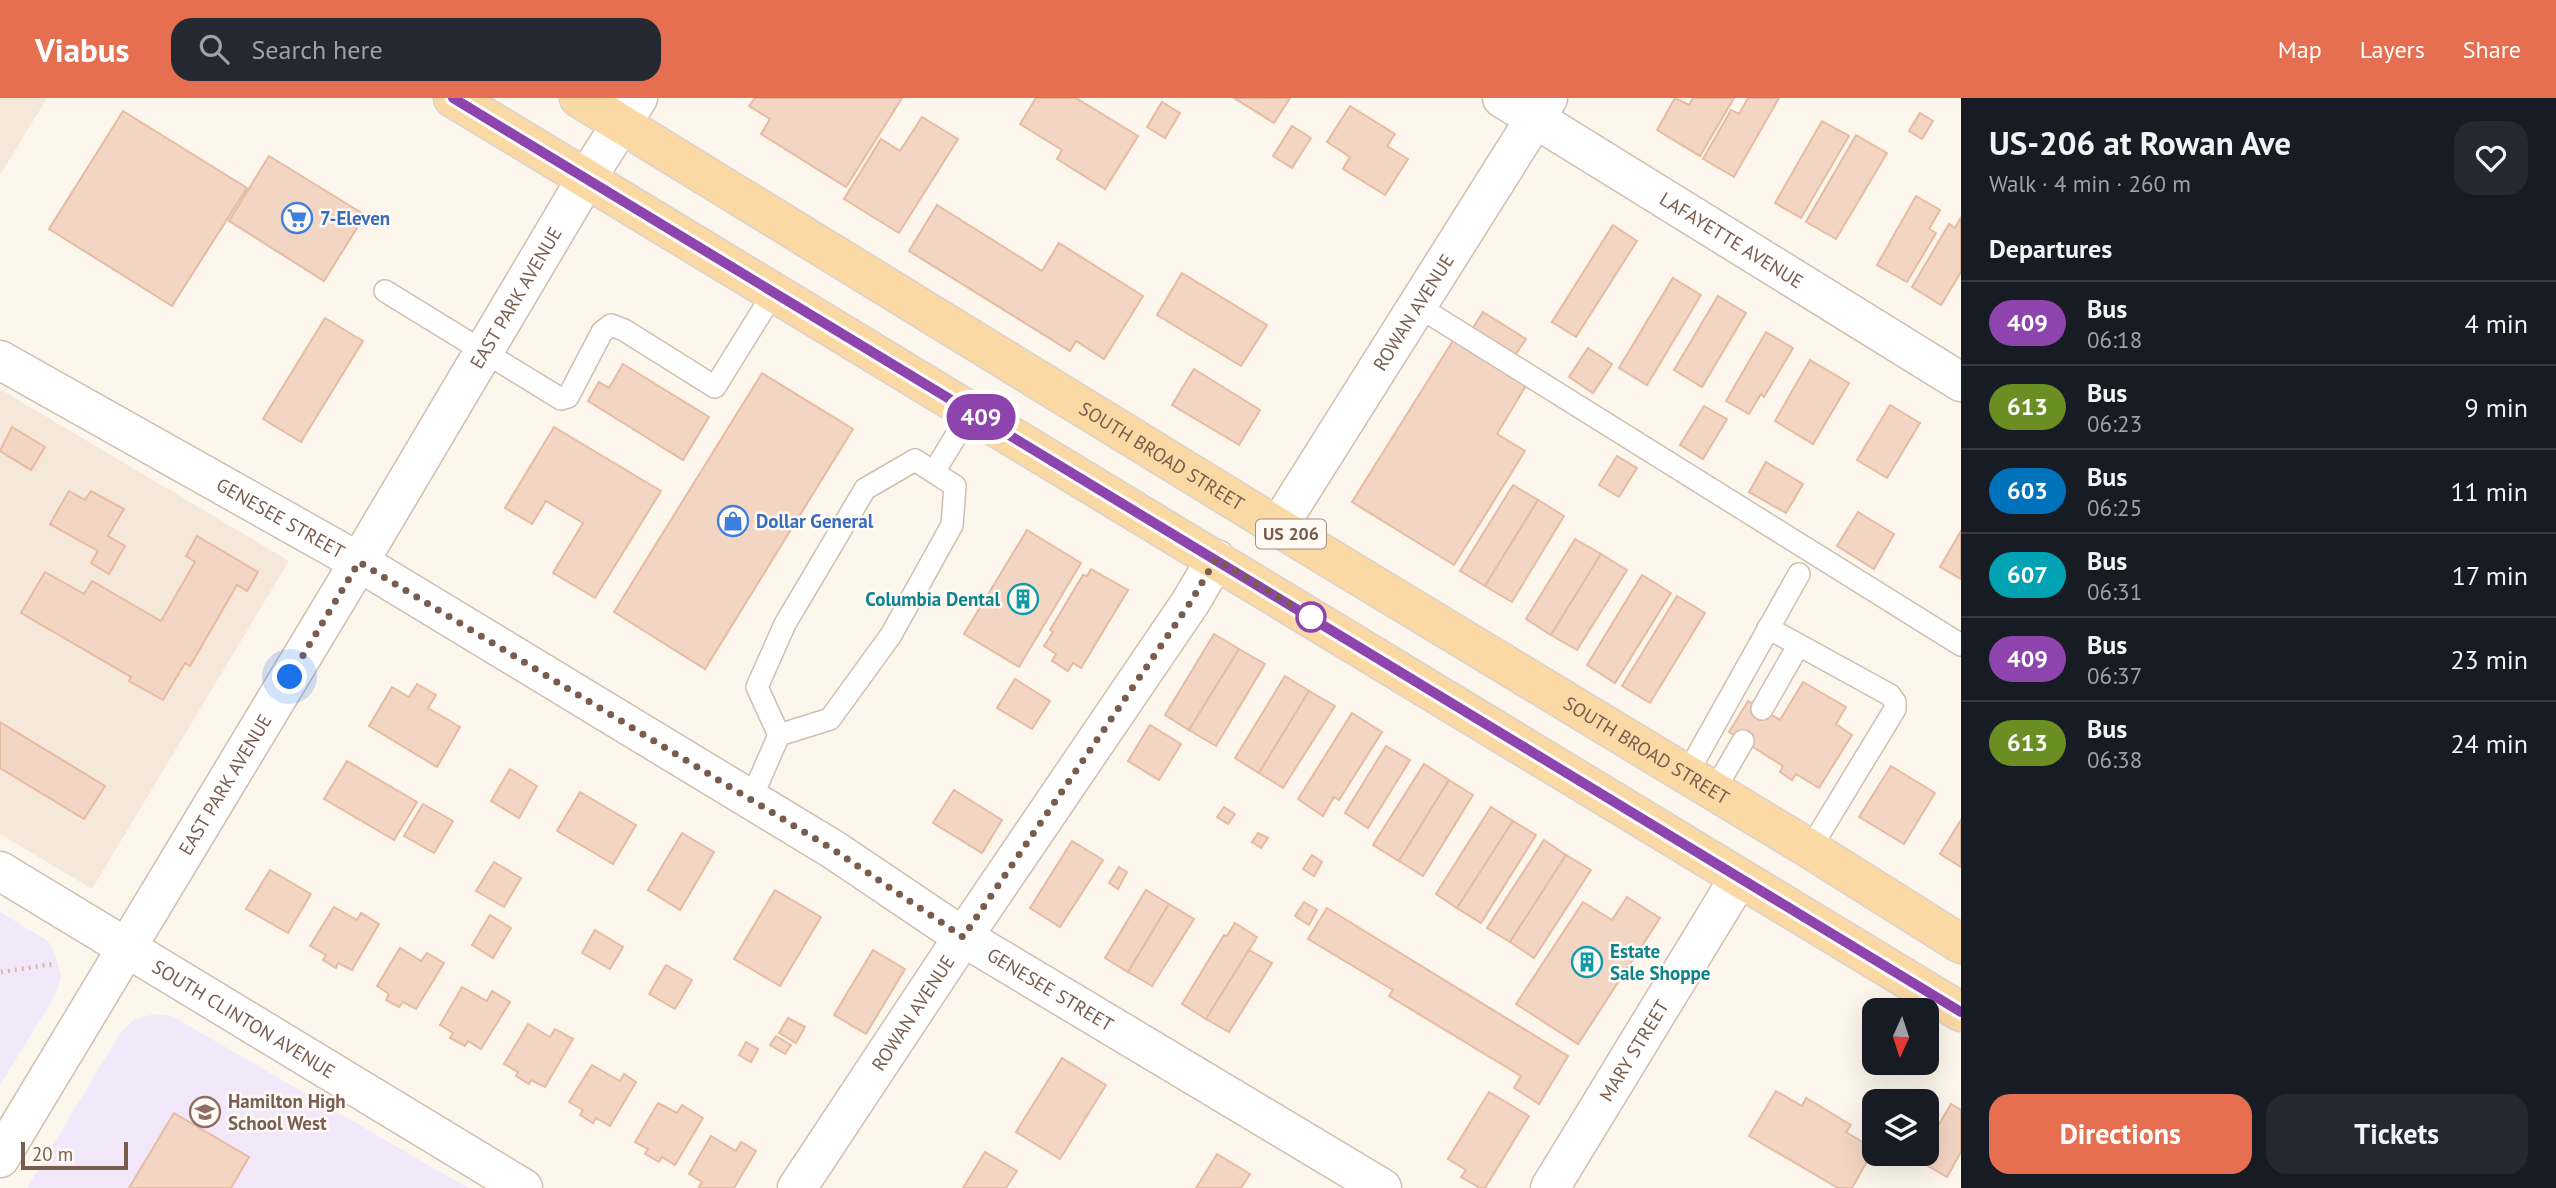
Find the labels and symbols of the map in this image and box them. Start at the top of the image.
street label: LAFAYETTE AVENUE [1655,187,1808,293]
supermarket icon: 7-Eleven [280,201,314,235]
place label: 7-Eleven [320,206,390,230]
street label: EAST PARK AVENUE [464,223,567,373]
street label: ROWAN AVENUE [1368,249,1459,375]
line badge: 409 [941,394,1021,440]
street label: SOUTH BROAD STREET [1075,396,1249,516]
street label: GENESEE STREET [212,472,349,564]
shop icon: Dollar General [716,504,750,538]
place label: Dollar General [756,509,874,533]
road number: US 206 [1256,520,1326,548]
building icon: Columbia Dental [1006,582,1040,616]
place label: Columbia Dental [865,587,1000,611]
unlabelled marker [1296,602,1326,632]
your location [272,659,307,694]
street label: SOUTH BROAD STREET [1559,691,1734,810]
street label: EAST PARK AVENUE [173,710,277,859]
place label: Estate Sale Shoppe [1610,939,1710,985]
street label: GENESEE STREET [983,942,1118,1037]
building icon: Estate Sale Shoppe [1570,945,1604,979]
street label: ROWAN AVENUE [866,951,960,1075]
street label: SOUTH CLINTON AVENUE [148,954,339,1083]
street label: MARY STREET [1594,995,1674,1106]
north arrow [1862,998,1939,1074]
place label: Hamilton High School West [228,1089,346,1135]
school or university icon: Hamilton High School West [188,1095,222,1129]
scale bar [21,1139,128,1171]

